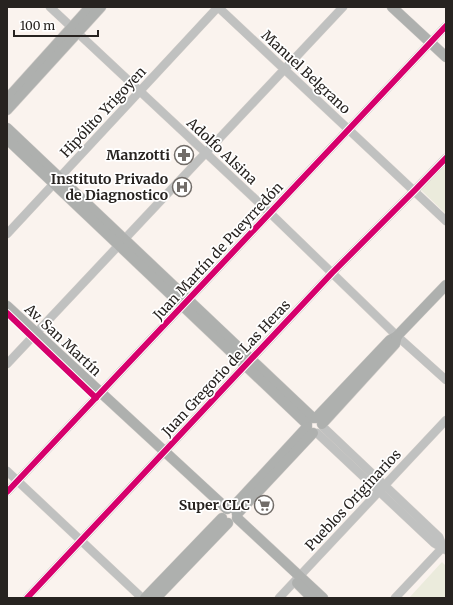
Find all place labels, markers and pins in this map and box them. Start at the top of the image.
pharmacy icon: Manzotti [173,144,195,166]
place label: Manzotti [106,146,170,164]
place label: Instituto Privado de Diagnostico [51,170,168,204]
hospital icon: Instituto Privado de Diagnostico [171,176,193,198]
supermarket icon: Super CLC [253,494,275,516]
place label: Super CLC [179,496,250,514]

